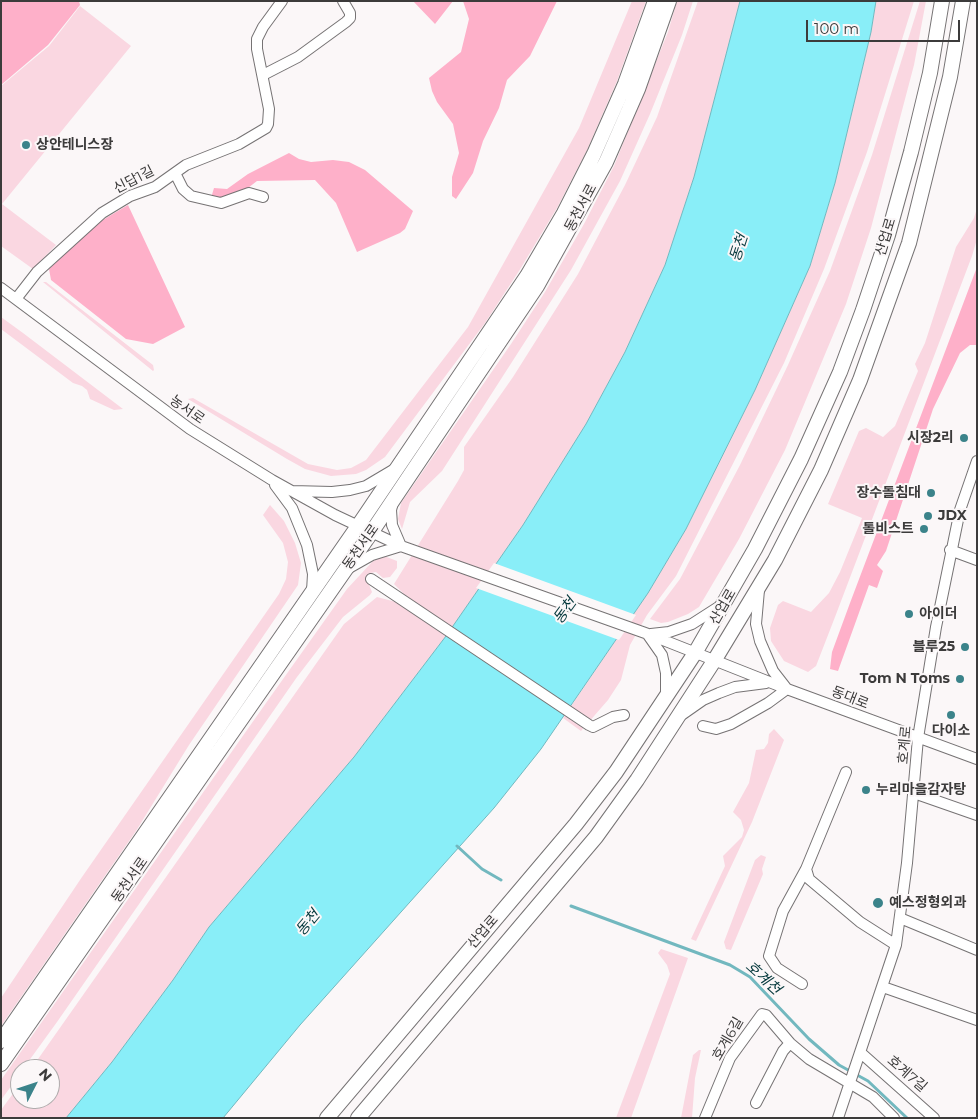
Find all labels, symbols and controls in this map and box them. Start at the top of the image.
scale bar [808,10,962,42]
text: 100 m [814,19,859,38]
place label: 상안테니스장 [36,137,113,153]
marker: 상안테니스장 [20,139,32,151]
street label: 신답1길 [111,163,157,197]
street label: 동천서로 [561,181,601,235]
street label: 산업로 [872,216,900,258]
water label: 동천 [726,232,752,264]
street label: 농서로 [166,392,208,428]
place label: 시장2리 [907,430,954,446]
marker: 시장2리 [958,432,970,444]
place label: 장수돌침대 [857,485,921,501]
marker: 장수돌침대 [925,487,937,499]
place label: JDX [938,508,967,524]
marker: JDX [922,510,934,522]
street label: 동천서로 [339,521,383,573]
place label: 톨비스트 [862,521,914,537]
marker: 톨비스트 [918,523,930,535]
street label: 산업로 [706,586,740,628]
water label: 동천 [550,595,580,627]
place label: 아이더 [919,606,958,622]
marker: 아이더 [903,608,915,620]
place label: 블루25 [913,639,955,655]
marker: 블루25 [959,641,971,653]
place label: Tom N Toms [860,671,950,687]
marker: Tom N Toms [954,673,966,685]
street label: 동대로 [829,683,871,713]
marker: 다이소 [945,709,957,721]
place label: 다이소 [932,723,970,739]
street label: 호계로 [895,725,915,765]
place label: 누리마을감자탕 [876,782,966,798]
marker: 누리마을감자탕 [860,784,872,796]
street label: 동천서로 [108,854,152,906]
place label: 예스정형외과 [889,895,966,911]
marker: 예스정형외과 [871,896,885,910]
water label: 동천 [292,907,324,939]
street label: 산업로 [464,912,502,952]
water label: 호계천 [742,957,784,999]
street label: 호계6길 [709,1014,747,1064]
street label: 호계7길 [884,1052,930,1096]
north arrow [10,1059,60,1109]
text: N [35,1065,56,1085]

